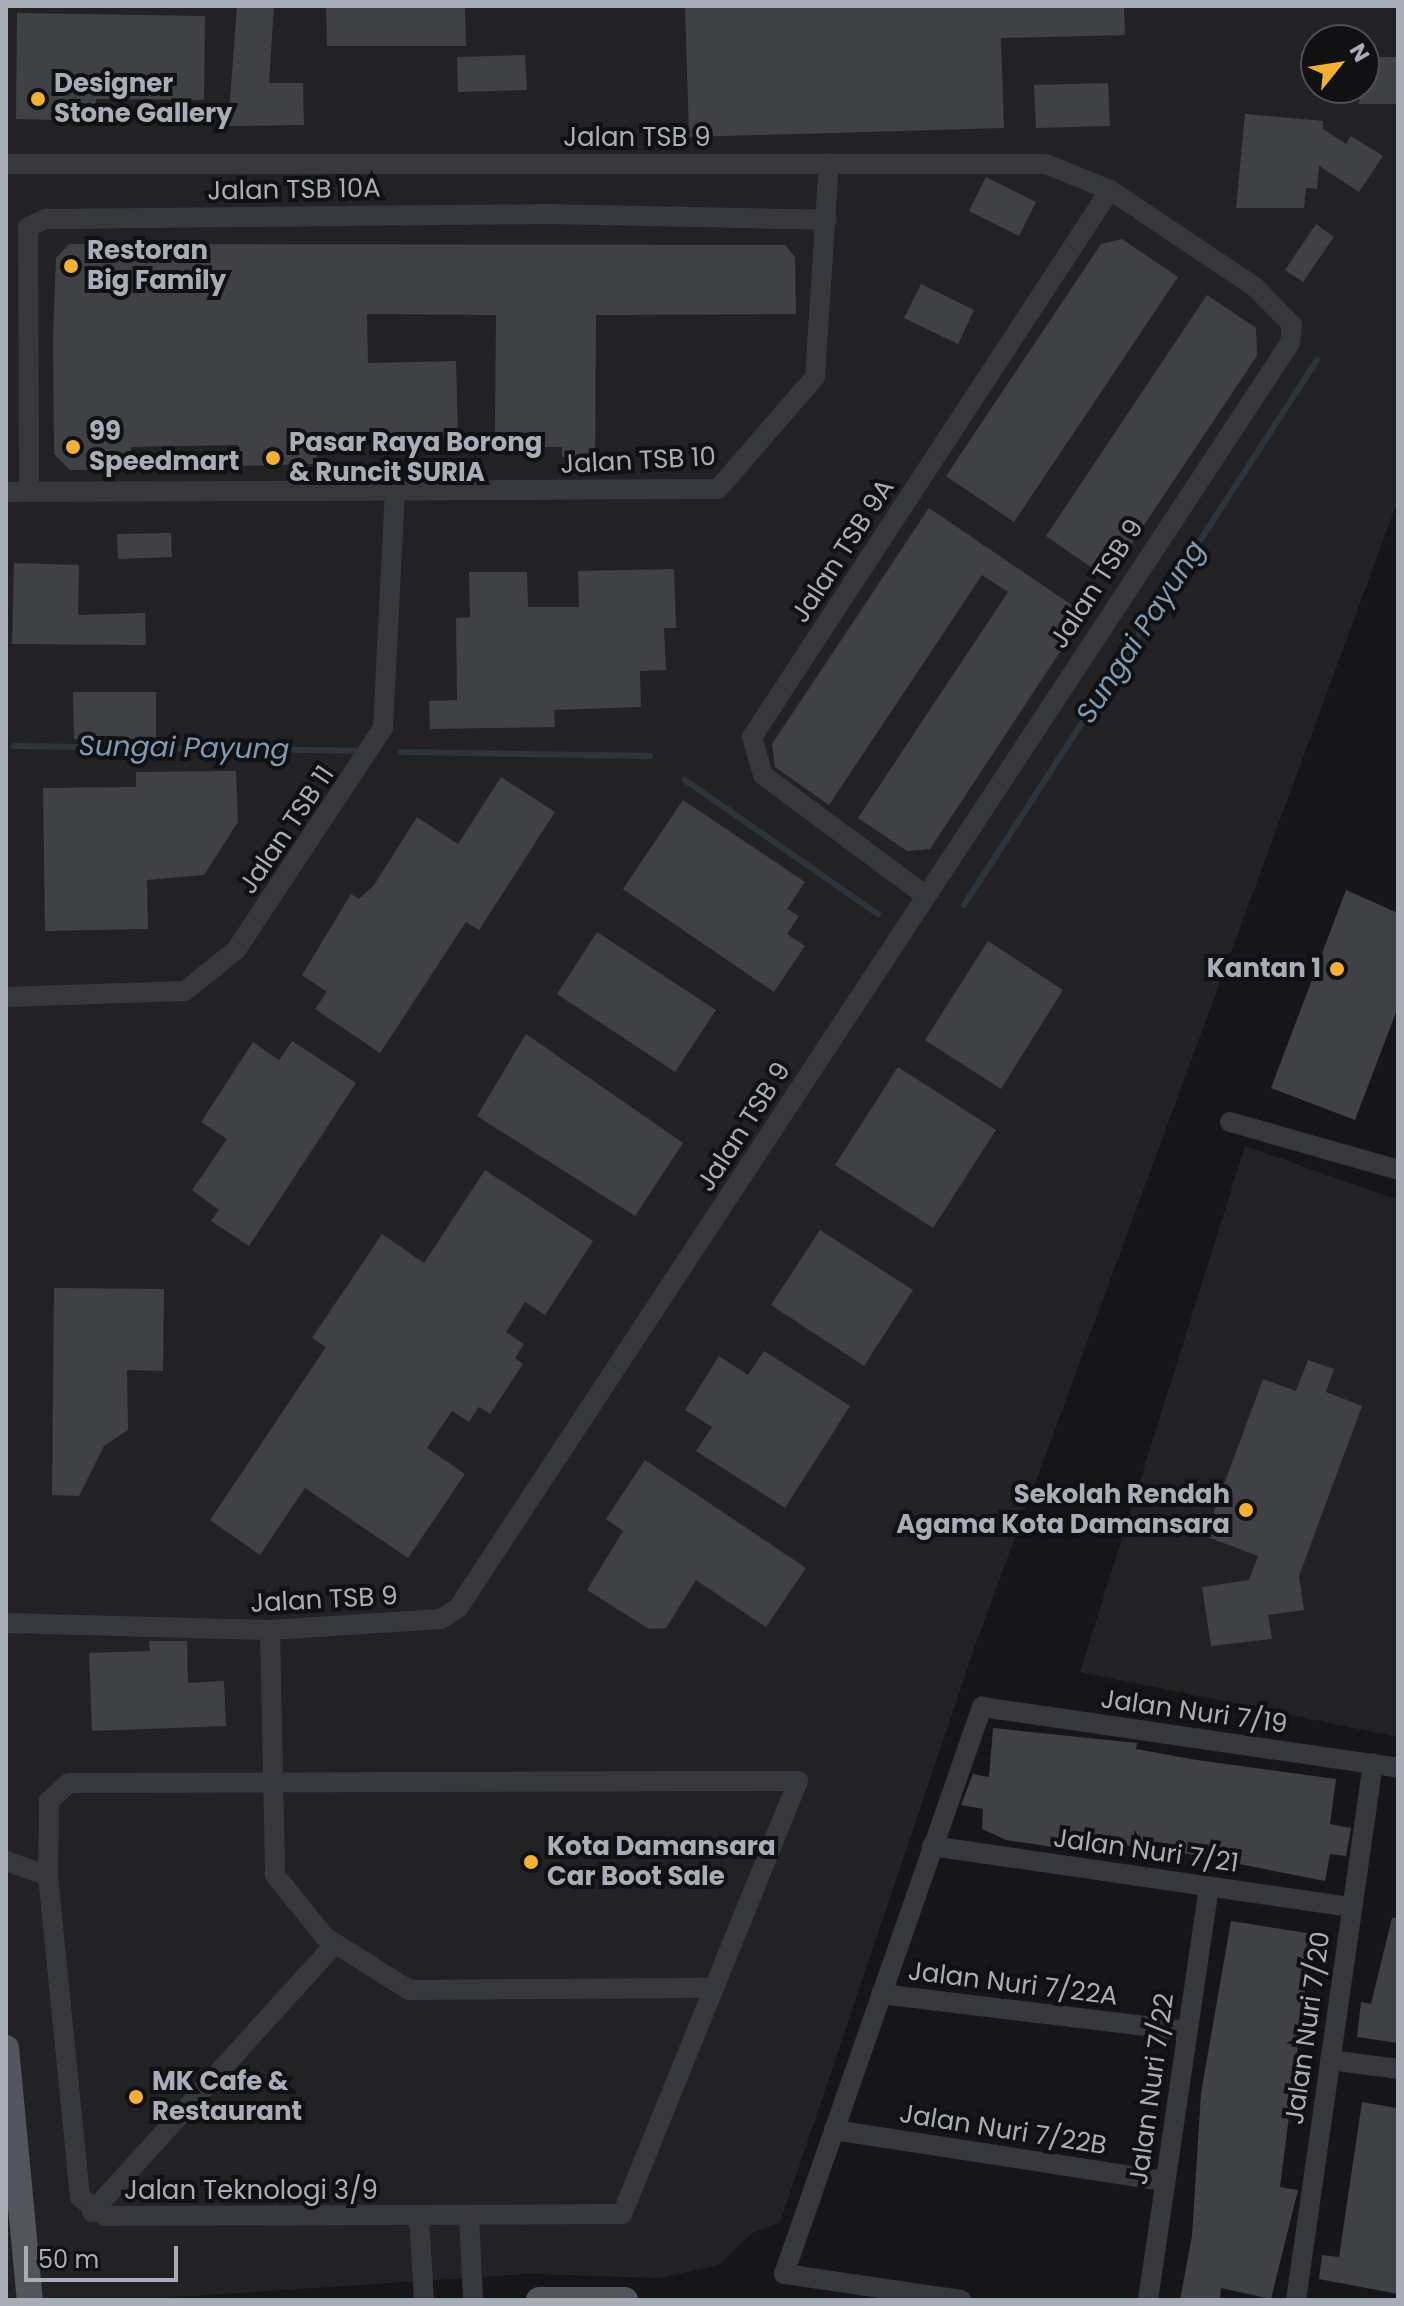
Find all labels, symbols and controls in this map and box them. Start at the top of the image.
north arrow [1300,24,1380,104]
text: N [1342,38,1377,68]
place label: Designer Stone Gallery [54,68,233,130]
marker: Designer Stone Gallery [29,90,47,108]
street label: Jalan TSB 9 [563,122,711,154]
street label: Jalan TSB 10A [207,173,381,207]
place label: Restoran Big Family [87,235,226,296]
marker: Restoran Big Family [62,257,80,275]
place label: 99 Speedmart [89,416,239,478]
place label: Pasar Raya Borong & Runcit SURIA [289,427,542,488]
marker: 99 Speedmart [64,438,82,456]
street label: Jalan TSB 10 [559,441,717,481]
marker: Pasar Raya Borong & Runcit SURIA [264,449,282,467]
street label: Jalan TSB 9A [785,473,901,629]
street label: Jalan TSB 9 [1044,514,1150,654]
water label: Sungai Payung [1069,534,1213,730]
water label: Sungai Payung [78,729,290,767]
street label: Jalan TSB 11 [233,760,341,900]
place label: Kantan 1 [1207,953,1321,985]
marker: Kantan 1 [1328,960,1346,978]
street label: Jalan TSB 9 [691,1057,797,1197]
place label: Sekolah Rendah Agama Kota Damansara [896,1479,1230,1540]
marker: Sekolah Rendah Agama Kota Damansara [1237,1501,1255,1519]
street label: Jalan TSB 9 [250,1581,398,1619]
street label: Jalan Nuri 7/19 [1099,1683,1289,1741]
street label: Jalan Nuri 7/21 [1051,1823,1241,1879]
place label: Kota Damansara Car Boot Sale [547,1831,776,1892]
marker: Kota Damansara Car Boot Sale [522,1853,540,1871]
street label: Jalan Nuri 7/20 [1279,1929,1337,2127]
street label: Jalan Nuri 7/22A [906,1956,1120,2012]
street label: Jalan Nuri 7/22 [1123,1991,1181,2187]
place label: MK Cafe & Restaurant [152,2066,302,2128]
marker: MK Cafe & Restaurant [127,2088,145,2106]
street label: Jalan Nuri 7/22B [897,2098,1109,2162]
street label: Jalan Teknologi 3/9 [124,2175,378,2207]
scale bar [28,2230,182,2280]
text: 50 m [38,2243,99,2276]

